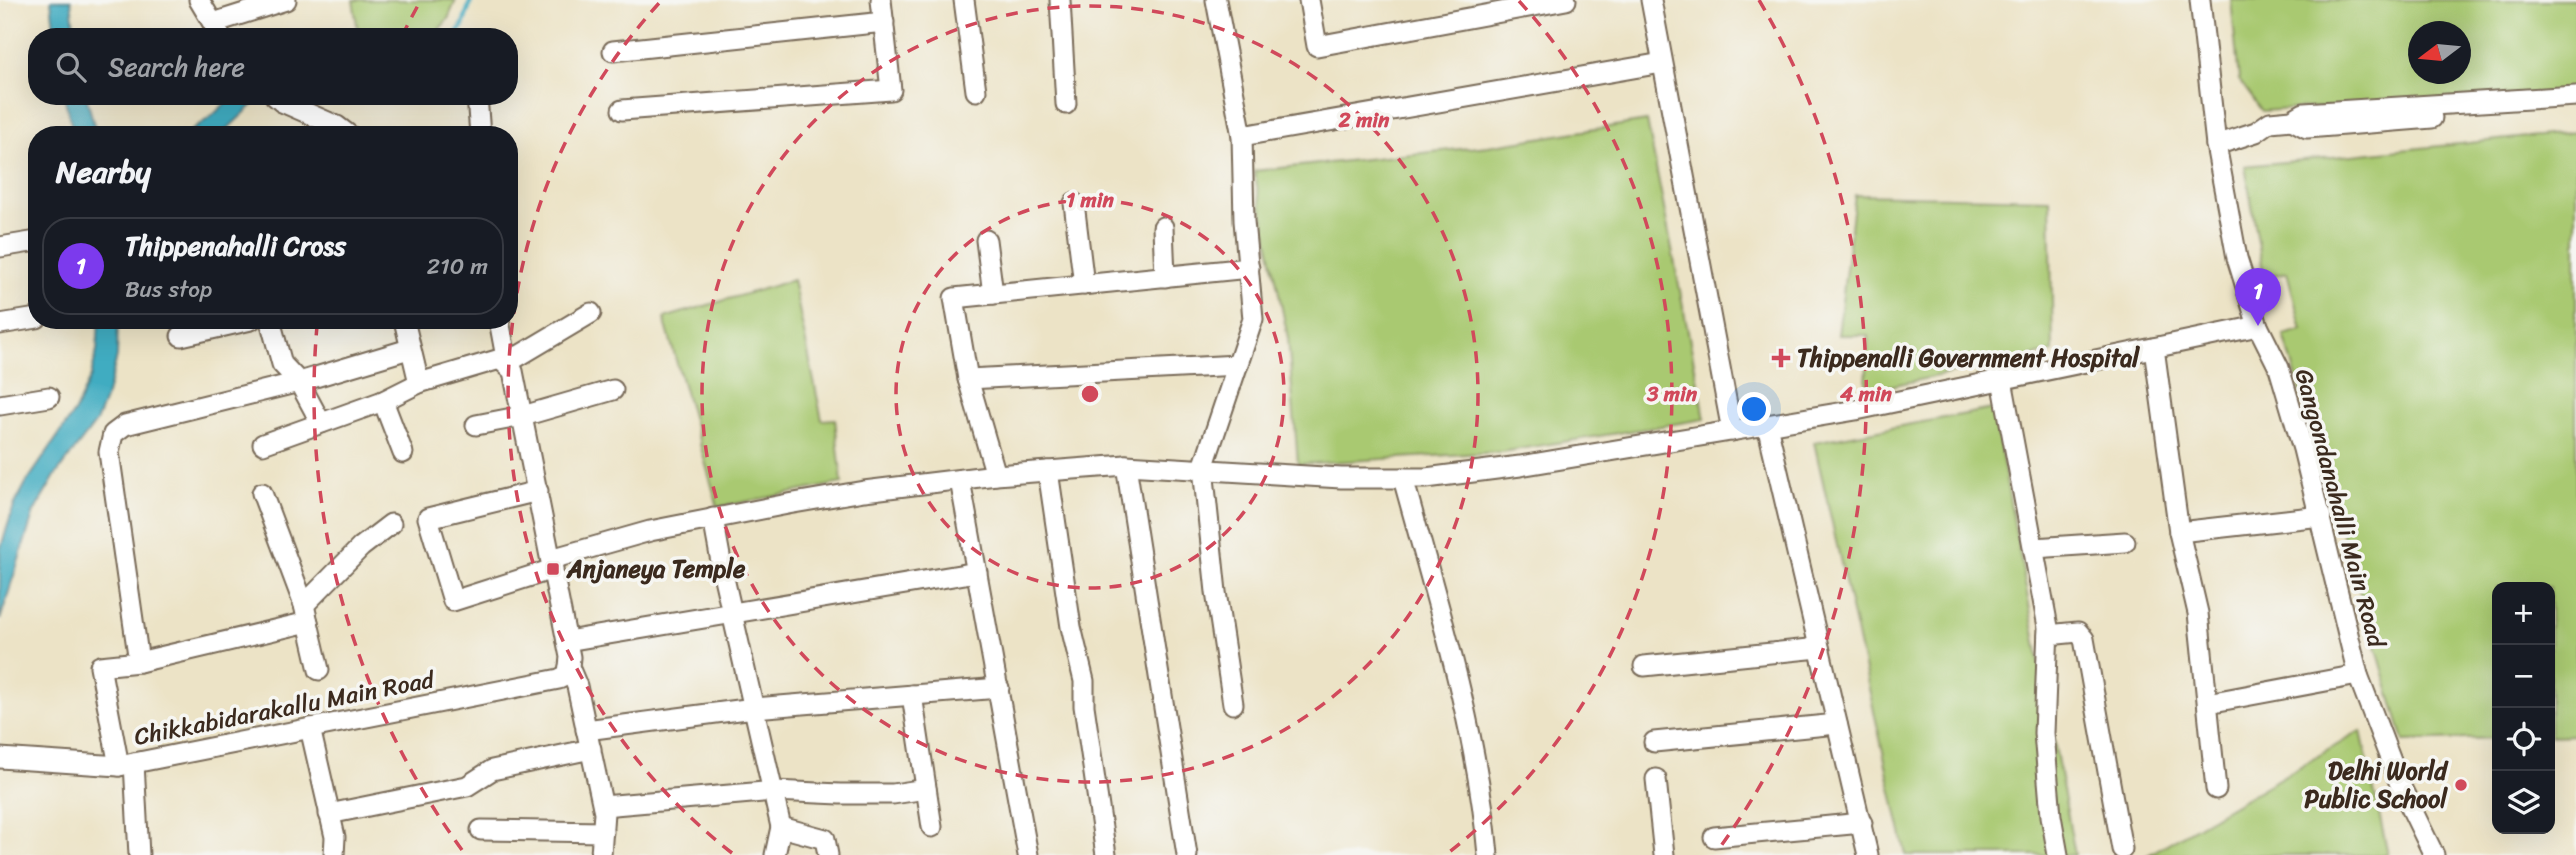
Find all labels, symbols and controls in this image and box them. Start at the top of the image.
north arrow [2408,21,2471,84]
search box [28,28,518,105]
text: Search here [108,44,245,90]
icon: search [52,48,90,86]
text: 2 min [1338,101,1390,139]
text: Nearby [56,145,151,199]
text: 1 min [1066,181,1115,219]
text: Thippenahalli Cross [125,223,346,269]
text: 1 [76,246,86,287]
text: 210 m [427,246,488,287]
pin: 1 [2235,268,2281,326]
text: Bus stop [125,269,212,310]
place label: Thippenalli Government Hospital [1797,337,2140,379]
marker: Thippenalli Government Hospital [1771,348,1791,368]
street label: Gangondanahalli Main Road [2283,364,2398,654]
text: 3 min [1646,375,1698,413]
text: 4 min [1839,375,1893,413]
centre of rings [1078,382,1102,406]
your location [1737,392,1771,426]
place label: Anjaneya Temple [566,548,746,590]
marker: Anjaneya Temple [545,561,561,577]
map controls [2492,582,2555,834]
button: + [2492,582,2555,645]
button: − [2492,645,2555,708]
street label: Chikkabidarakallu Main Road [131,658,439,758]
button: locate [2492,708,2555,771]
place label: Delhi World Public School [2304,750,2449,820]
button: layers [2492,771,2555,834]
marker: Delhi World Public School [2453,777,2469,793]

